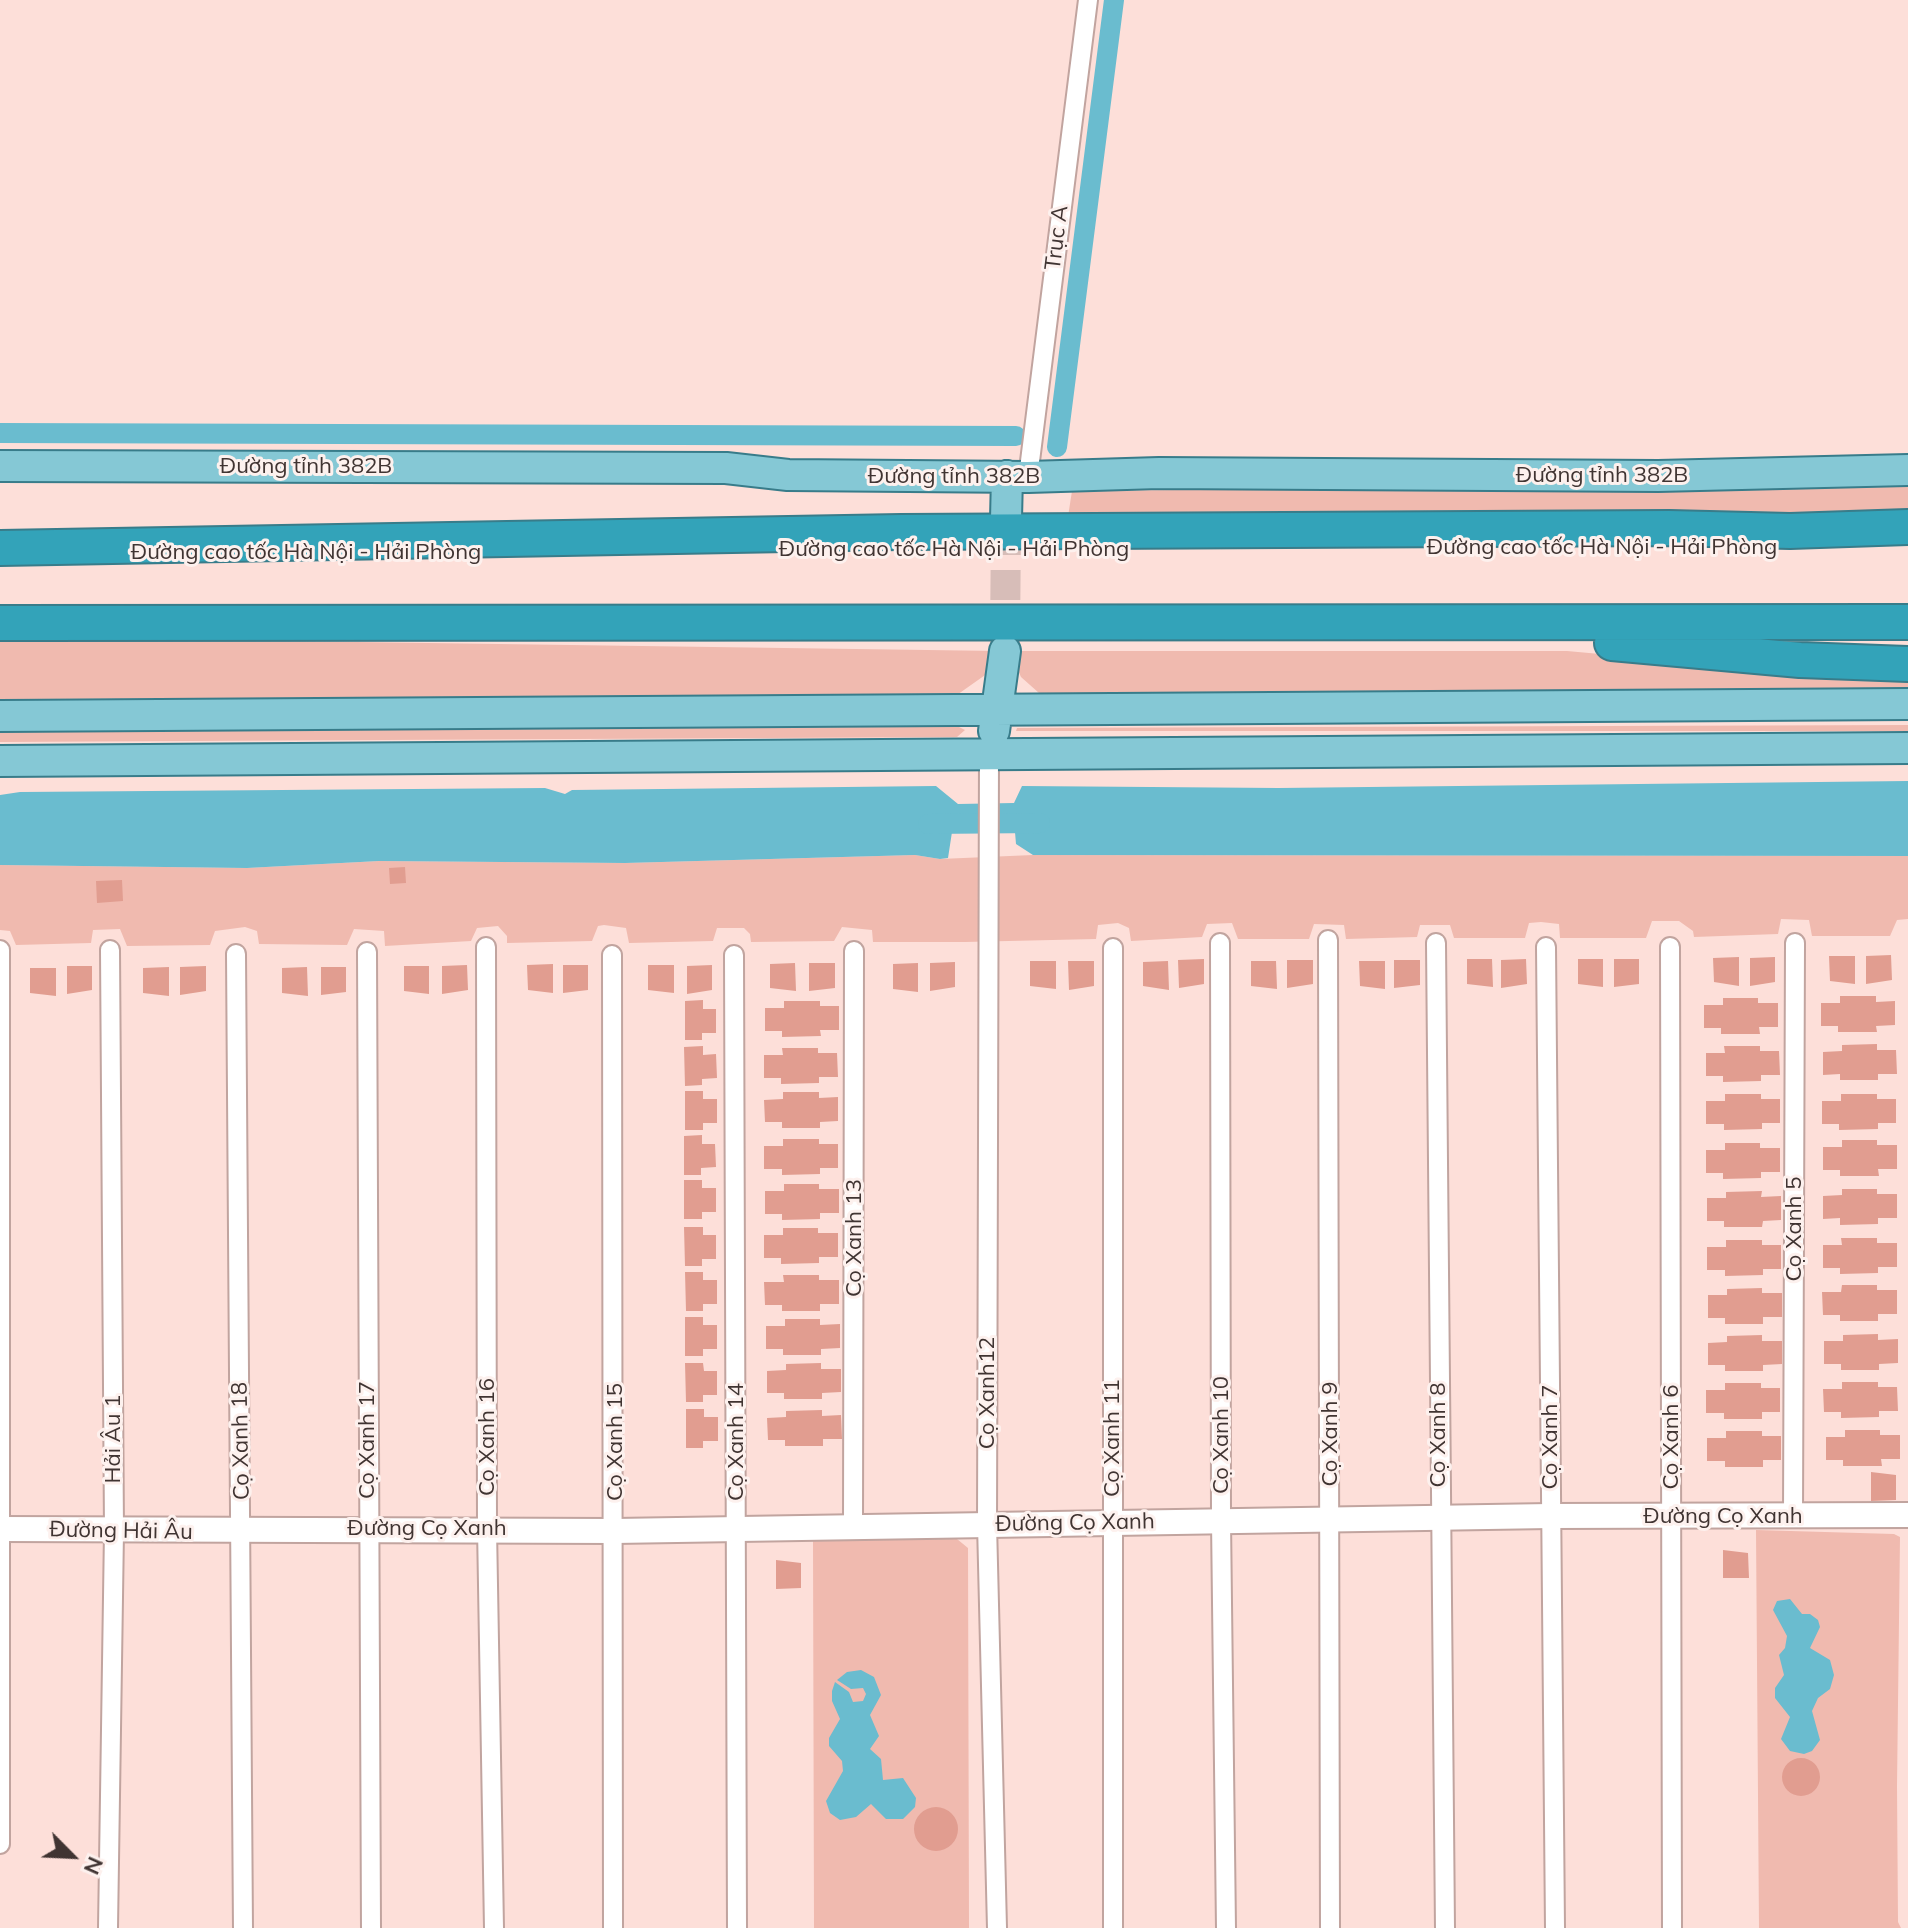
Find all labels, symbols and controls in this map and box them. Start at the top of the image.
street label: Trục A [1040,204,1074,272]
street label: Đường tỉnh 382B [220,453,392,479]
street label: Đường tỉnh 382B [1516,462,1688,488]
street label: Đường tỉnh 382B [868,463,1040,489]
street label: Đường cao tốc Hà Nội - Hải Phòng [1427,534,1777,560]
street label: Đường cao tốc Hà Nội - Hải Phòng [779,536,1129,562]
street label: Đường cao tốc Hà Nội - Hải Phòng [131,539,481,565]
street label: Cọ Xanh 5 [1781,1177,1807,1281]
street label: Cọ Xanh 13 [841,1179,867,1297]
street label: Cọ Xanh12 [974,1337,1000,1449]
street label: Cọ Xanh 10 [1208,1376,1234,1494]
street label: Cọ Xanh 16 [474,1378,500,1496]
street label: Cọ Xanh 11 [1099,1379,1125,1497]
street label: Cọ Xanh 17 [354,1381,380,1499]
street label: Cọ Xanh 18 [227,1382,255,1500]
street label: Cọ Xanh 9 [1317,1382,1343,1486]
street label: Cọ Xanh 15 [602,1383,628,1501]
street label: Cọ Xanh 14 [723,1383,749,1501]
street label: Cọ Xanh 8 [1425,1383,1451,1487]
street label: Cọ Xanh 7 [1537,1385,1563,1489]
street label: Cọ Xanh 6 [1658,1385,1684,1489]
street label: Hải Âu 1 [100,1395,126,1483]
street label: Đường Cọ Xanh [1643,1503,1803,1529]
street label: Đường Cọ Xanh [995,1508,1155,1538]
street label: Đường Cọ Xanh [347,1515,507,1541]
street label: Đường Hải Âu [49,1517,193,1545]
north arrow [32,1816,112,1896]
text: N [78,1852,110,1879]

